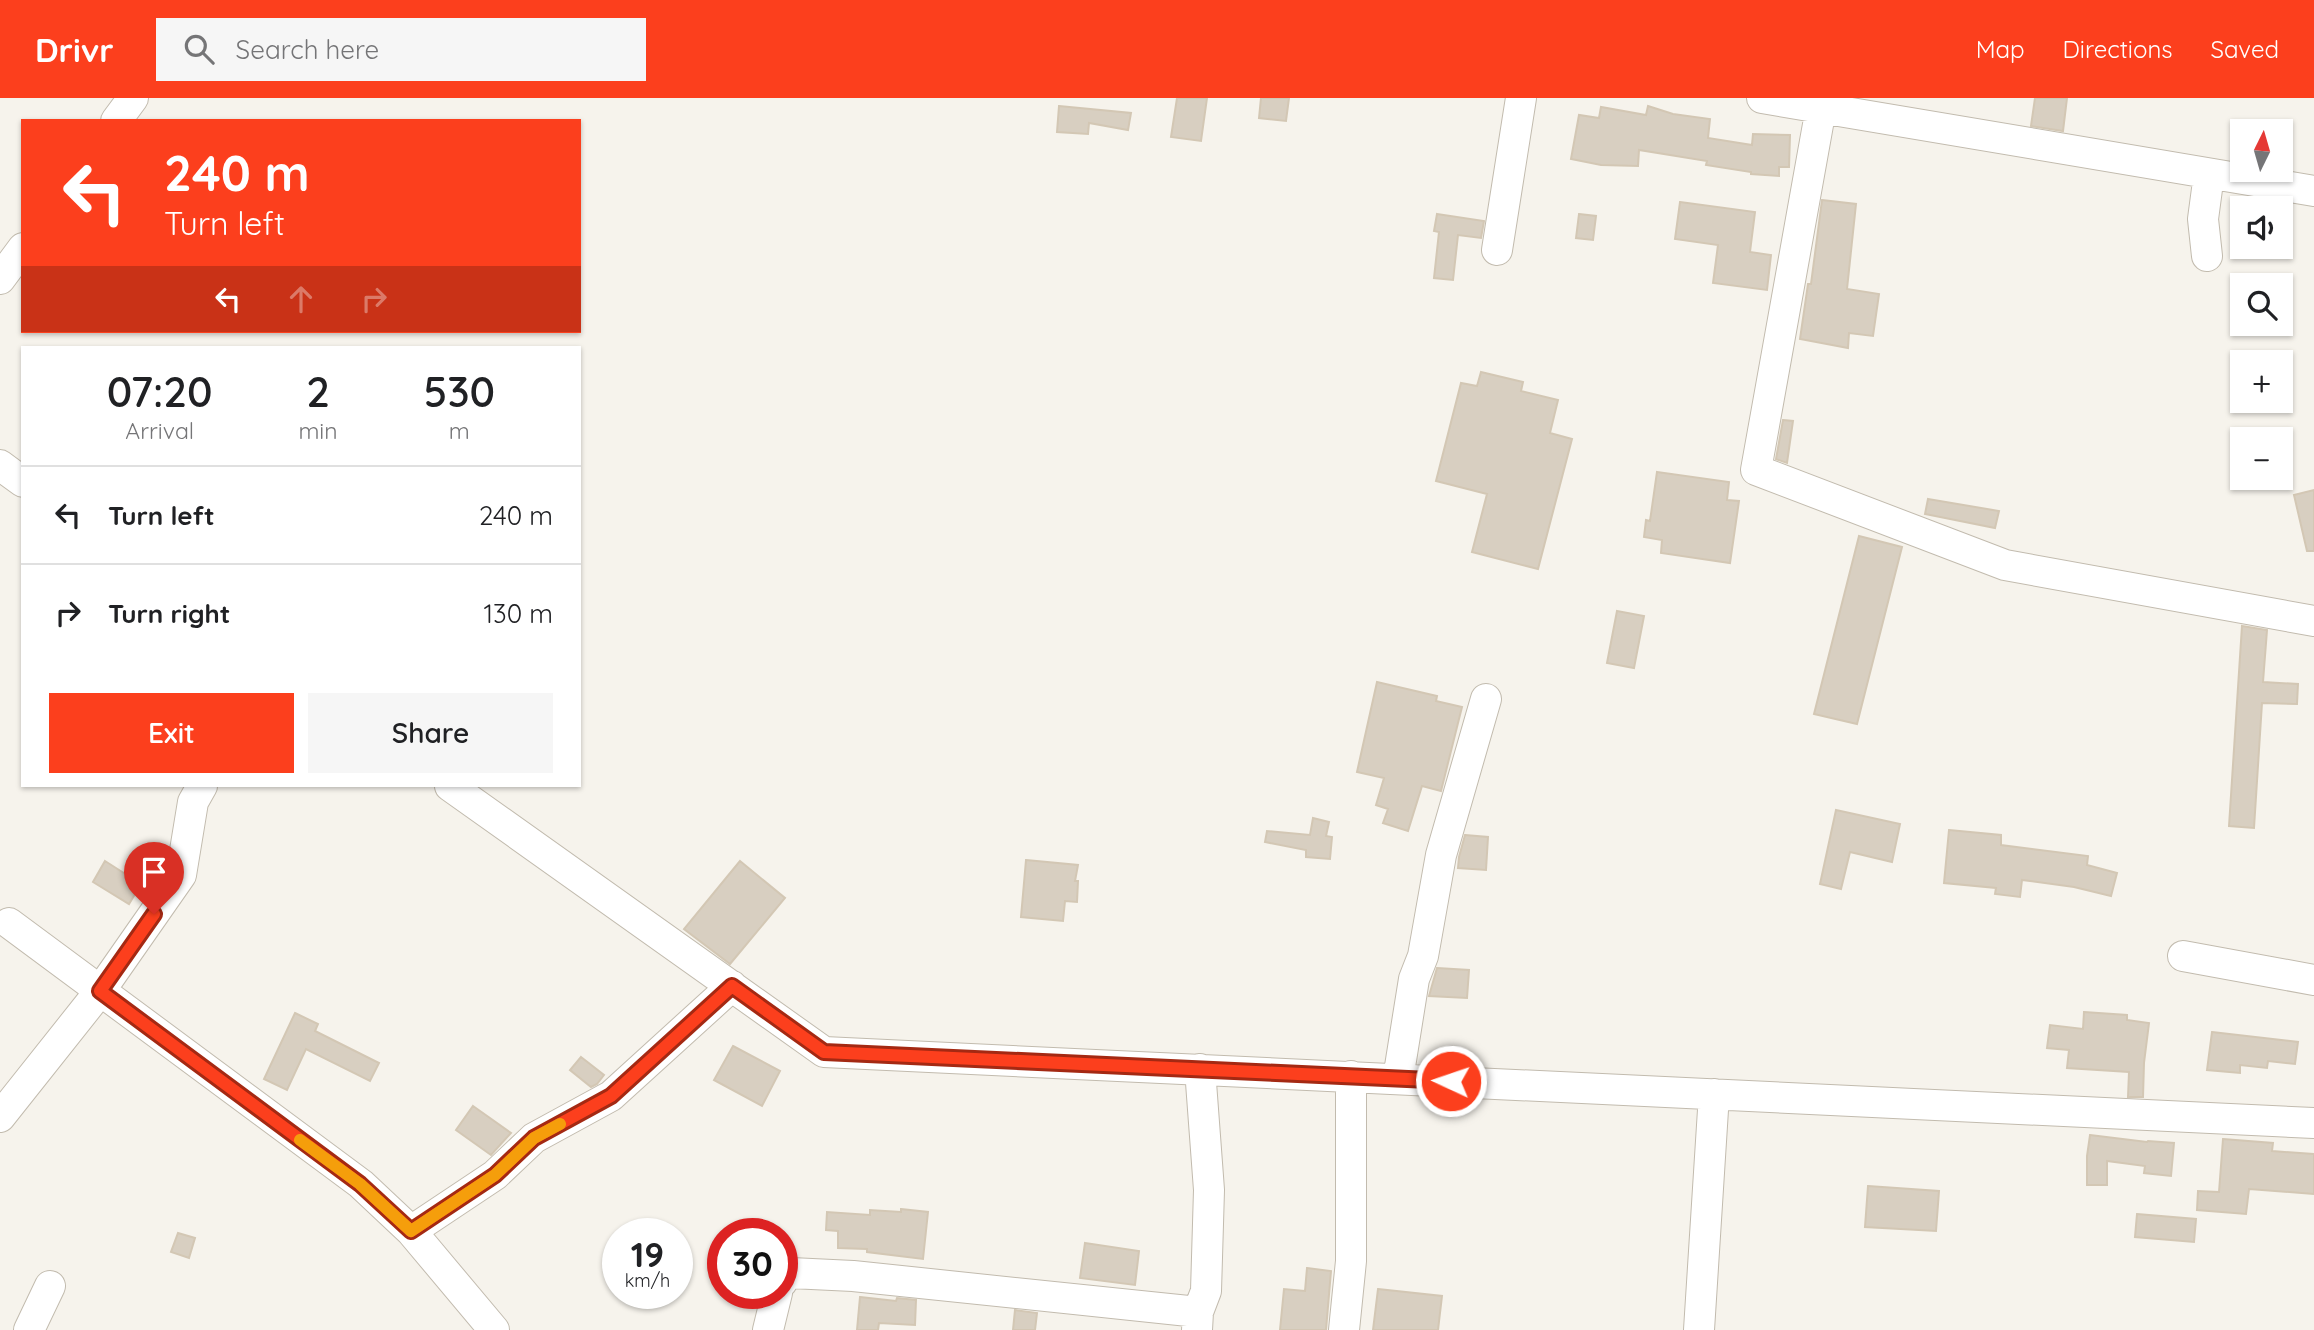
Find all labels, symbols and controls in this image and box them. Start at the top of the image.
search box [156,18,646,81]
text: Drivr [35,29,114,70]
icon: search [180,30,218,68]
text: Search here [236,33,379,66]
text: Map [1976,34,2025,64]
text: Directions [2063,34,2173,64]
text: Saved [2211,34,2279,64]
north arrow [2230,119,2292,182]
map controls [2230,119,2293,490]
text: 240 m [164,142,310,203]
icon: left [49,147,140,238]
button: sound [2230,196,2293,259]
text: Turn left [164,203,285,243]
button: search [2230,273,2293,336]
icon: left [209,280,247,318]
icon: ahead [282,280,320,318]
icon: right [355,280,393,318]
button: + [2230,350,2293,413]
text: 07:20 [107,365,213,418]
text: 2 [306,365,330,418]
text: 530 [423,365,495,418]
text: Arrival [125,416,194,445]
text: min [298,416,338,445]
text: m [449,416,470,445]
button: − [2230,427,2293,490]
icon: left [49,496,87,534]
text: Turn left [108,499,215,532]
text: 240 m [479,499,553,532]
icon: right [49,594,87,632]
text: Turn right [108,597,230,630]
text: 130 m [483,597,553,630]
button: Exit [49,693,294,773]
button: Share [308,693,553,773]
pin [124,842,184,914]
icon: arrive [135,853,173,891]
position arrow [1414,1044,1488,1118]
speed limit sign: 30 [707,1218,798,1309]
text: 19 [631,1232,664,1276]
text: km/h [625,1269,670,1292]

